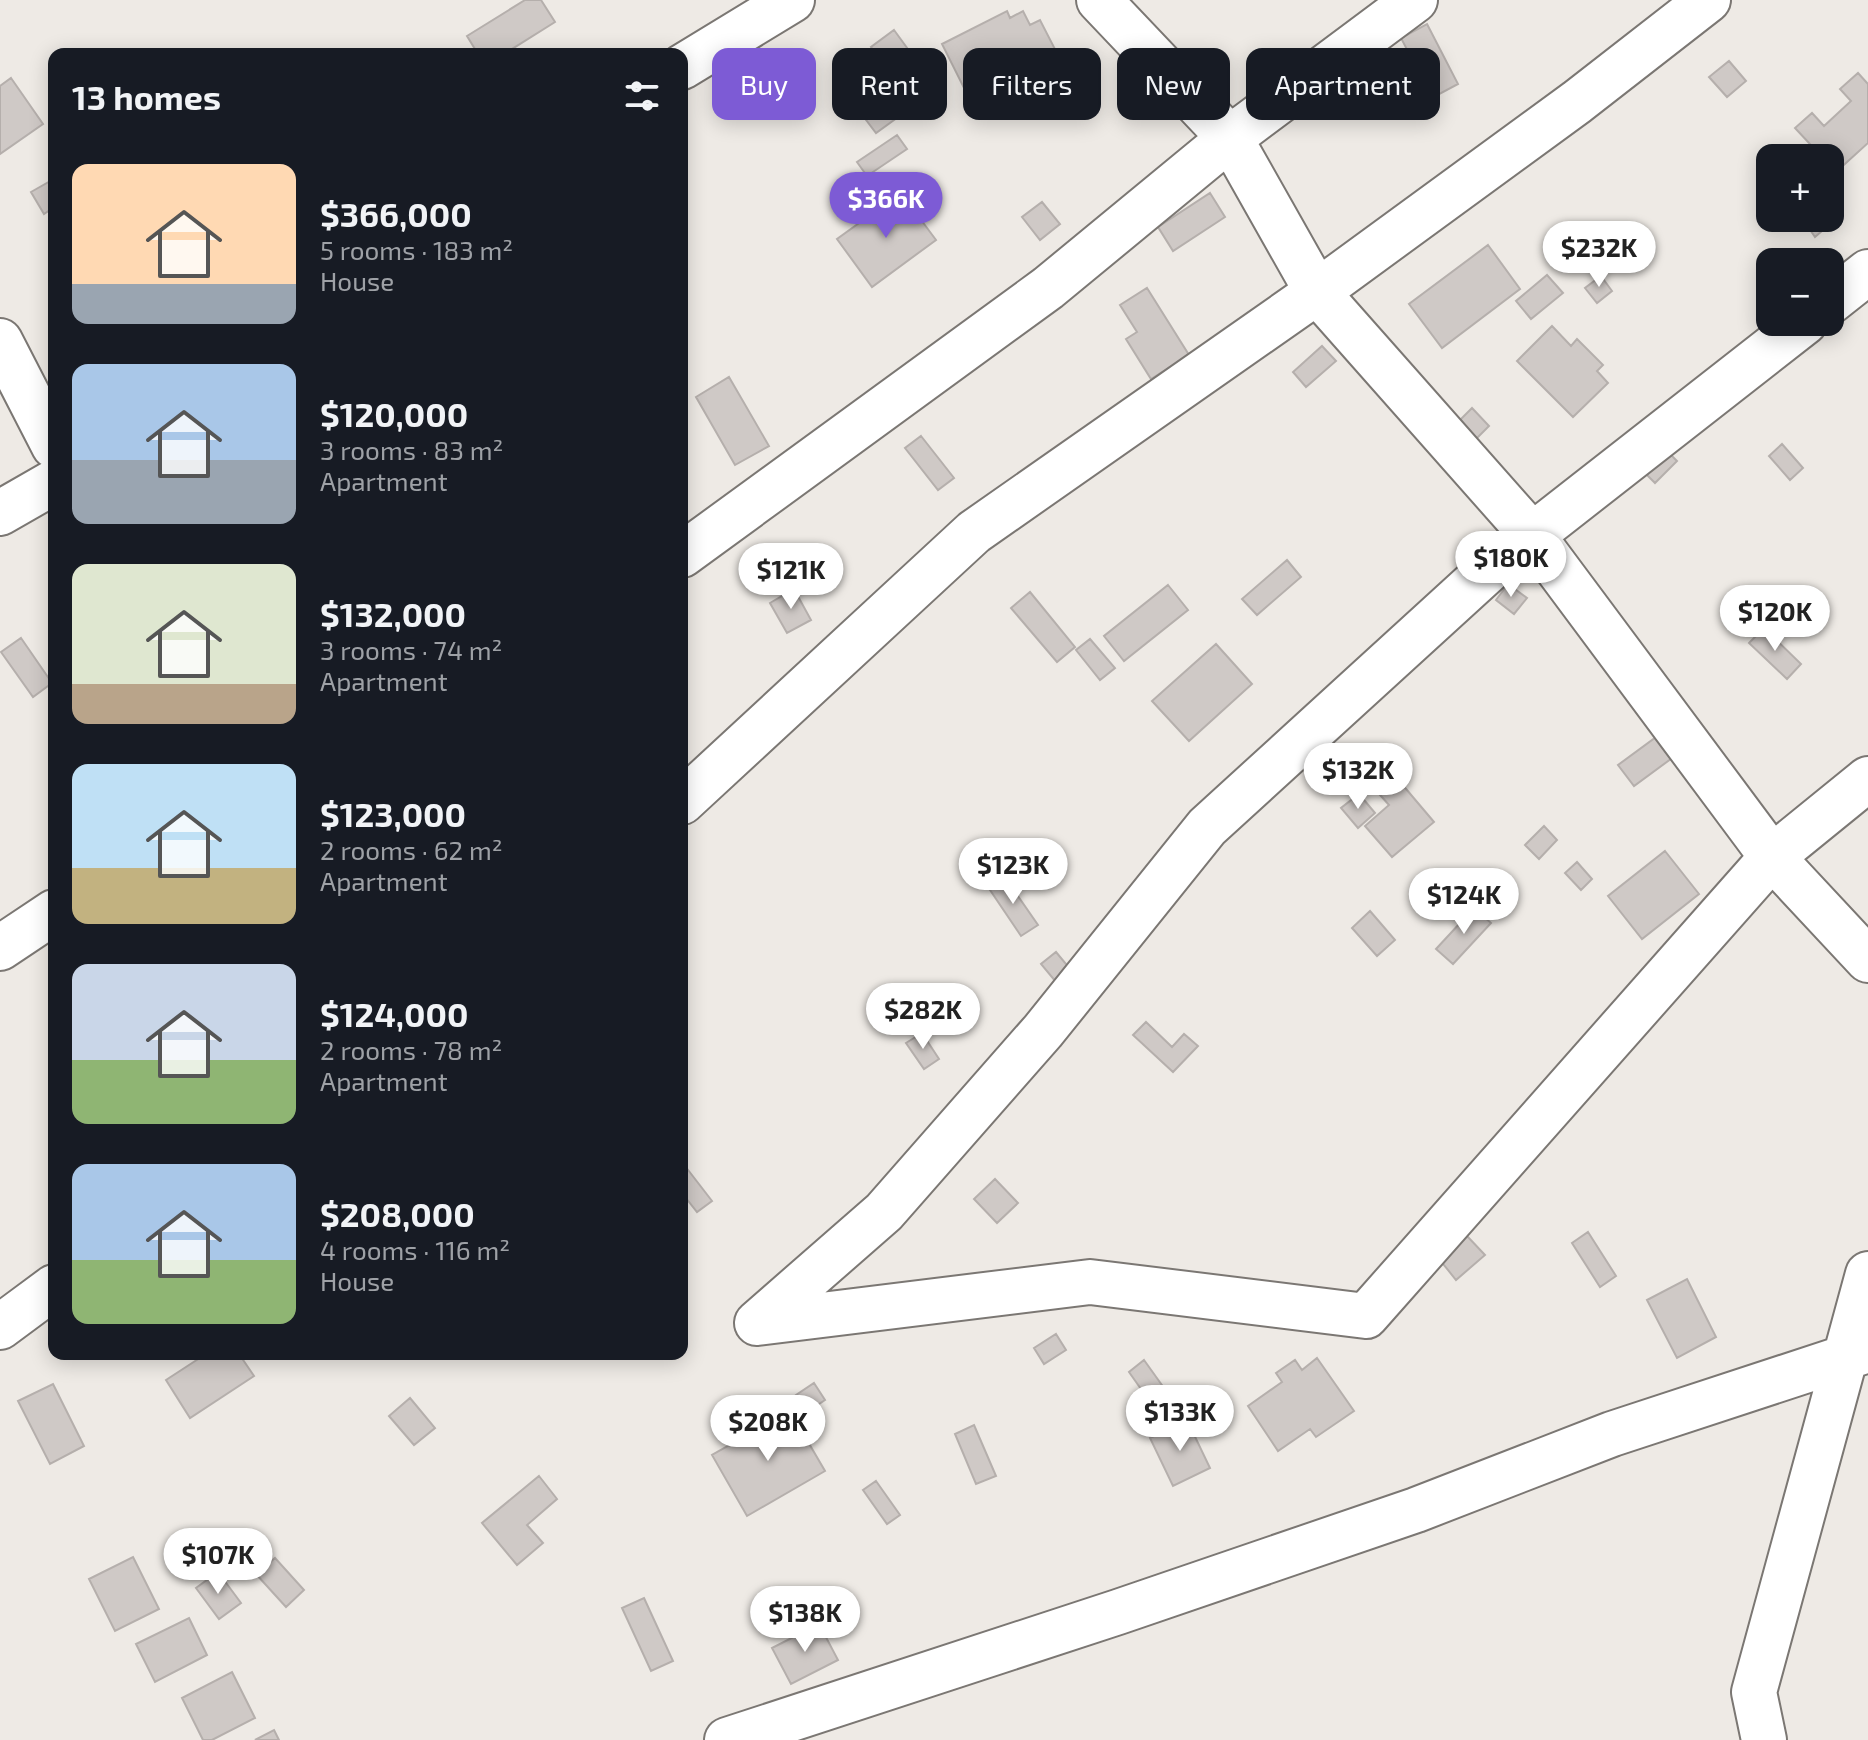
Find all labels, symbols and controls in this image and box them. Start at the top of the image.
chip: Buy [712,48,816,120]
chip: Rent [832,48,947,120]
chip: Filters [963,48,1101,120]
chip: New [1117,48,1230,120]
chip: Apartment [1246,48,1440,120]
icon: filters [620,74,664,118]
text: 13 homes [72,76,221,117]
map controls [1756,144,1844,336]
button: + [1756,144,1844,232]
pin: $366K [830,172,942,240]
text: $366K [848,182,925,213]
text: $366,000 [320,193,472,234]
icon: home [136,196,232,292]
pin: $232K [1543,221,1655,289]
text: $232K [1561,231,1637,262]
text: 5 rooms · 183 m² [320,234,513,265]
button: − [1756,248,1844,336]
text: House [320,265,394,296]
text: $120,000 [320,393,468,434]
icon: home [136,396,232,492]
text: 3 rooms · 83 m² [320,434,503,465]
text: Apartment [320,465,448,496]
pin: $180K [1455,531,1567,599]
text: $180K [1473,541,1549,572]
pin: $121K [735,543,847,611]
text: $121K [756,553,826,584]
pin: $120K [1719,585,1831,653]
text: $132,000 [320,593,466,634]
text: $120K [1738,595,1812,626]
icon: home [136,596,232,692]
text: 3 rooms · 74 m² [320,634,502,665]
text: Apartment [320,665,448,696]
pin: $132K [1302,743,1414,811]
text: $132K [1322,753,1394,784]
text: $123,000 [320,793,466,834]
icon: home [136,796,232,892]
text: 2 rooms · 62 m² [320,834,503,865]
pin: $123K [957,838,1069,906]
text: $123K [977,848,1049,879]
text: Apartment [320,865,448,896]
pin: $124K [1408,868,1520,936]
text: $124K [1427,878,1501,909]
pin: $282K [867,983,979,1051]
text: $124,000 [320,993,468,1034]
text: $282K [884,993,962,1024]
icon: home [136,996,232,1092]
text: 2 rooms · 78 m² [320,1034,502,1065]
text: Apartment [320,1065,448,1096]
text: $208,000 [320,1193,475,1234]
icon: home [136,1196,232,1292]
text: 4 rooms · 116 m² [320,1234,510,1265]
text: House [320,1265,394,1296]
pin: $133K [1124,1385,1236,1453]
pin: $208K [712,1395,824,1463]
text: $133K [1144,1395,1216,1426]
text: $208K [728,1405,808,1436]
pin: $107K [162,1528,274,1596]
text: $107K [182,1538,254,1569]
pin: $138K [749,1586,861,1654]
text: $138K [768,1596,842,1627]

